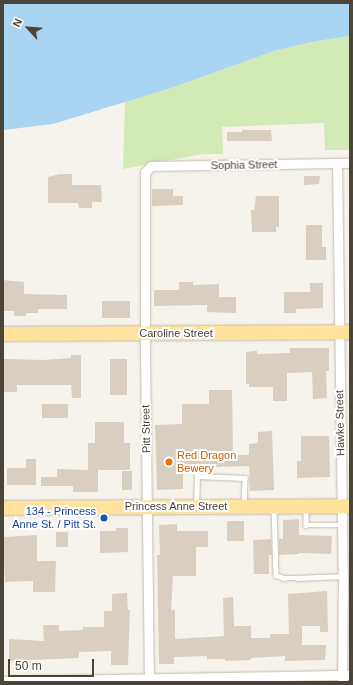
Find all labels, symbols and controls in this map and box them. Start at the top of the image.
north arrow [8,8,48,48]
text: N [10,17,24,29]
street label: Sophia Street [211,158,277,172]
street label: Caroline Street [139,326,213,340]
street label: Hawke Street [333,390,347,456]
street label: Pitt Street [139,405,153,453]
place label: Red Dragon Bewery [177,449,236,475]
marker: Red Dragon Bewery [164,457,174,467]
street label: Princess Anne Street [124,499,228,513]
place label: 134 - Princess Anne St. / Pitt St. [12,505,96,531]
marker: 134 - Princess Anne St. / Pitt St. [99,513,109,523]
scale bar [10,651,96,677]
text: 50 m [15,659,42,673]

